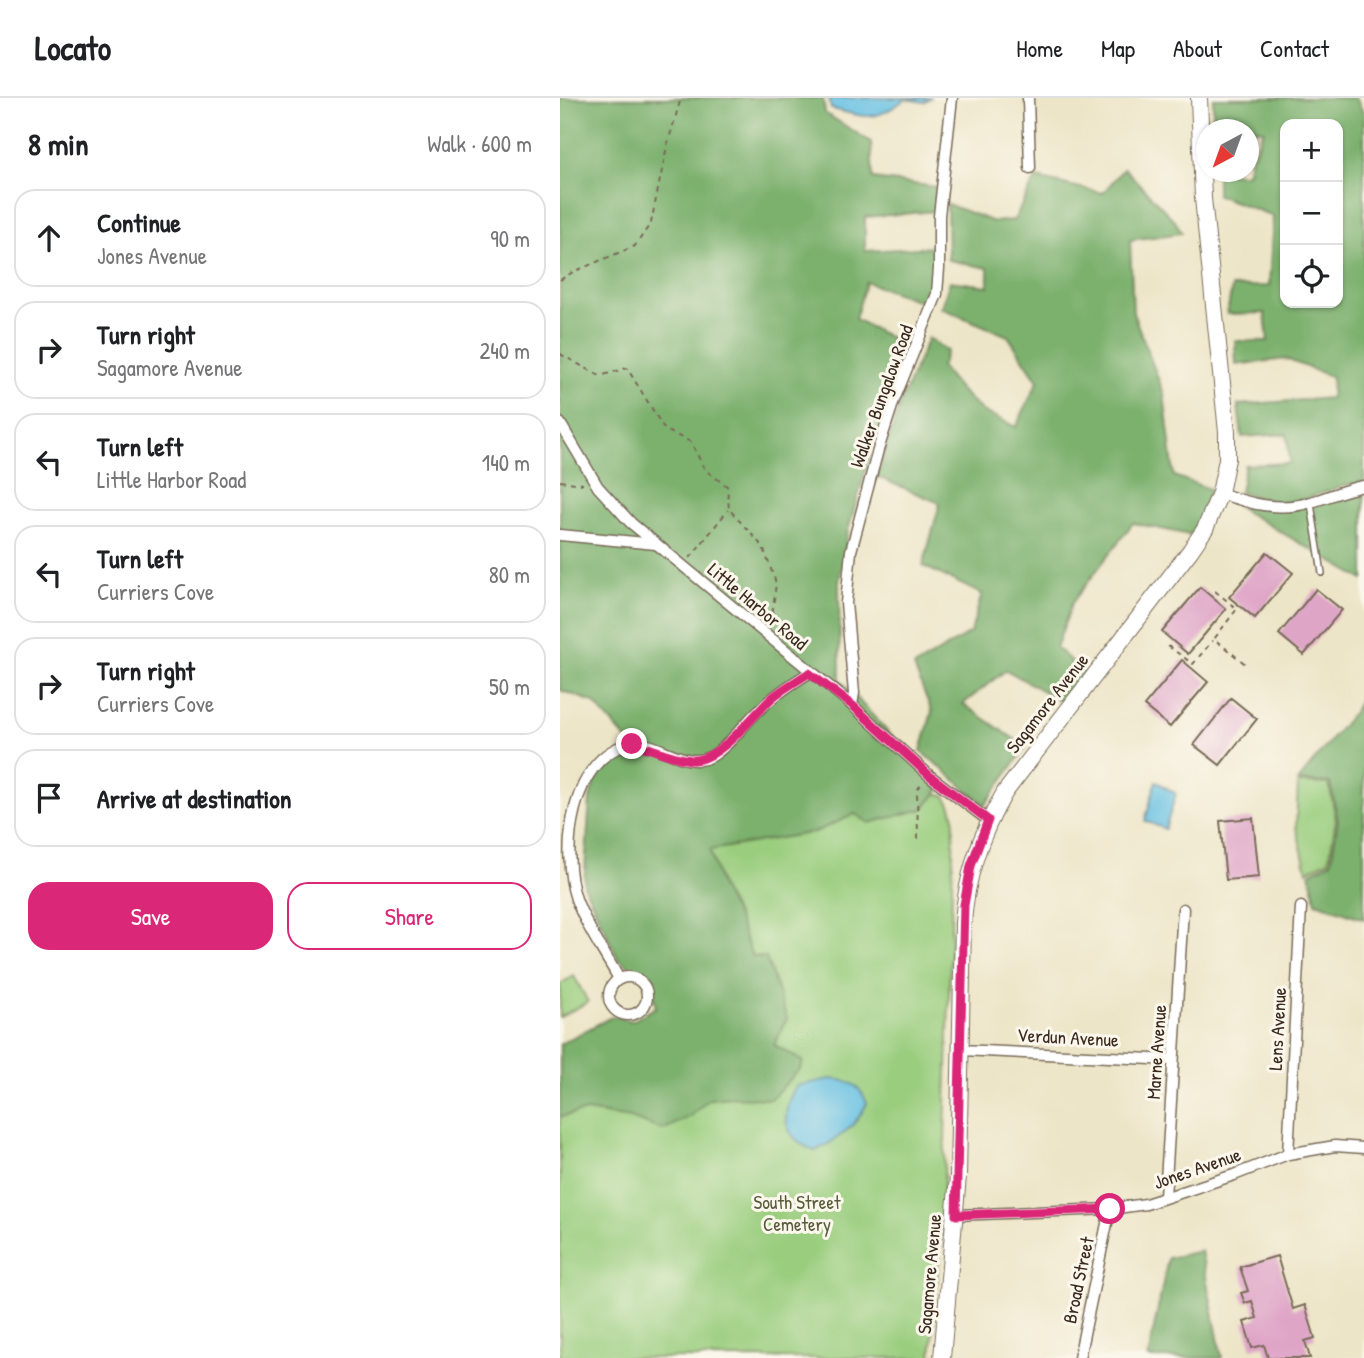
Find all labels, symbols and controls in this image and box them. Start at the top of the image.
text: Locato [35,26,111,70]
text: Home [1016,32,1063,64]
text: Map [1101,32,1135,64]
text: About [1173,32,1222,64]
text: Contact [1260,32,1329,64]
north arrow [1196,119,1259,182]
map controls [1280,119,1343,308]
button: + [1280,119,1343,182]
text: 8 min [28,124,89,164]
text: Walk · 600 m [427,128,532,159]
button: − [1280,182,1343,245]
text: Continue [97,205,181,240]
icon: ahead [30,219,68,257]
text: 90 m [490,223,530,254]
text: Jones Avenue [97,240,207,271]
button: locate [1280,245,1343,308]
text: Turn right [97,317,195,352]
street label: Walker Bungalow Road [843,320,919,471]
icon: right [30,331,68,369]
text: 240 m [479,335,530,366]
text: Sagamore Avenue [97,352,242,383]
text: Turn left [97,429,183,464]
icon: left [30,443,68,481]
text: 140 m [482,447,530,478]
text: Little Harbor Road [97,464,246,495]
text: Turn left [97,541,183,576]
icon: left [30,555,68,593]
street label: Little Harbor Road [702,556,814,656]
text: 80 m [489,559,530,590]
text: Curriers Cove [97,576,214,607]
street label: Sagamore Avenue [1000,647,1094,758]
text: Turn right [97,653,195,688]
icon: right [30,667,68,705]
text: 50 m [489,671,530,702]
text: Curriers Cove [97,688,214,719]
route end [616,728,647,759]
icon: arrive [30,779,68,817]
text: Arrive at destination [97,781,292,816]
button: Save [28,882,273,950]
button: Share [287,882,532,950]
street label: Lens Avenue [1262,986,1292,1071]
street label: Marne Avenue [1140,1003,1172,1100]
street label: Verdun Avenue [1017,1021,1120,1053]
street label: Jones Avenue [1150,1141,1245,1195]
park label: South Street Cemetery [753,1189,841,1237]
route start [1094,1193,1125,1224]
street label: Sagamore Avenue [911,1213,947,1335]
street label: Broad Street [1056,1234,1100,1326]

